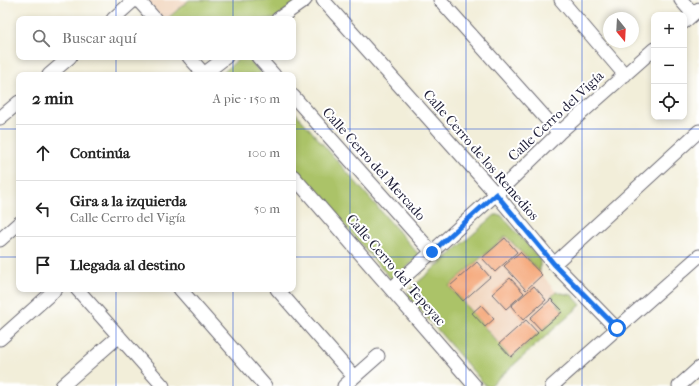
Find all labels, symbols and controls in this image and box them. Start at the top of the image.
north arrow [603,12,639,48]
map controls [651,12,687,120]
button: + [651,12,687,48]
search box [16,16,296,60]
icon: search [30,27,52,49]
text: Buscar aquí [62,29,137,47]
button: − [651,48,687,84]
street label: Calle Cerro del Vigía [505,67,608,165]
button: locate [651,84,687,120]
street label: Calle Cerro de los Remedios [420,86,542,224]
text: 2 min [32,88,73,108]
text: A pie · 150 m [212,91,280,106]
street label: Calle Cerro del Mercado [319,104,429,224]
icon: ahead [32,142,54,164]
text: Continúa [70,144,130,162]
text: 100 m [247,145,280,160]
text: Gira a la izquierda [70,192,186,210]
icon: left [32,198,54,220]
text: 50 m [254,201,280,216]
text: Calle Cerro del Vigía [70,210,186,225]
street label: Calle Cerro del Tepeyac [343,211,449,329]
route end [423,243,441,261]
icon: arrive [32,254,54,276]
text: Llegada al destino [70,256,185,274]
route start [608,319,626,337]

